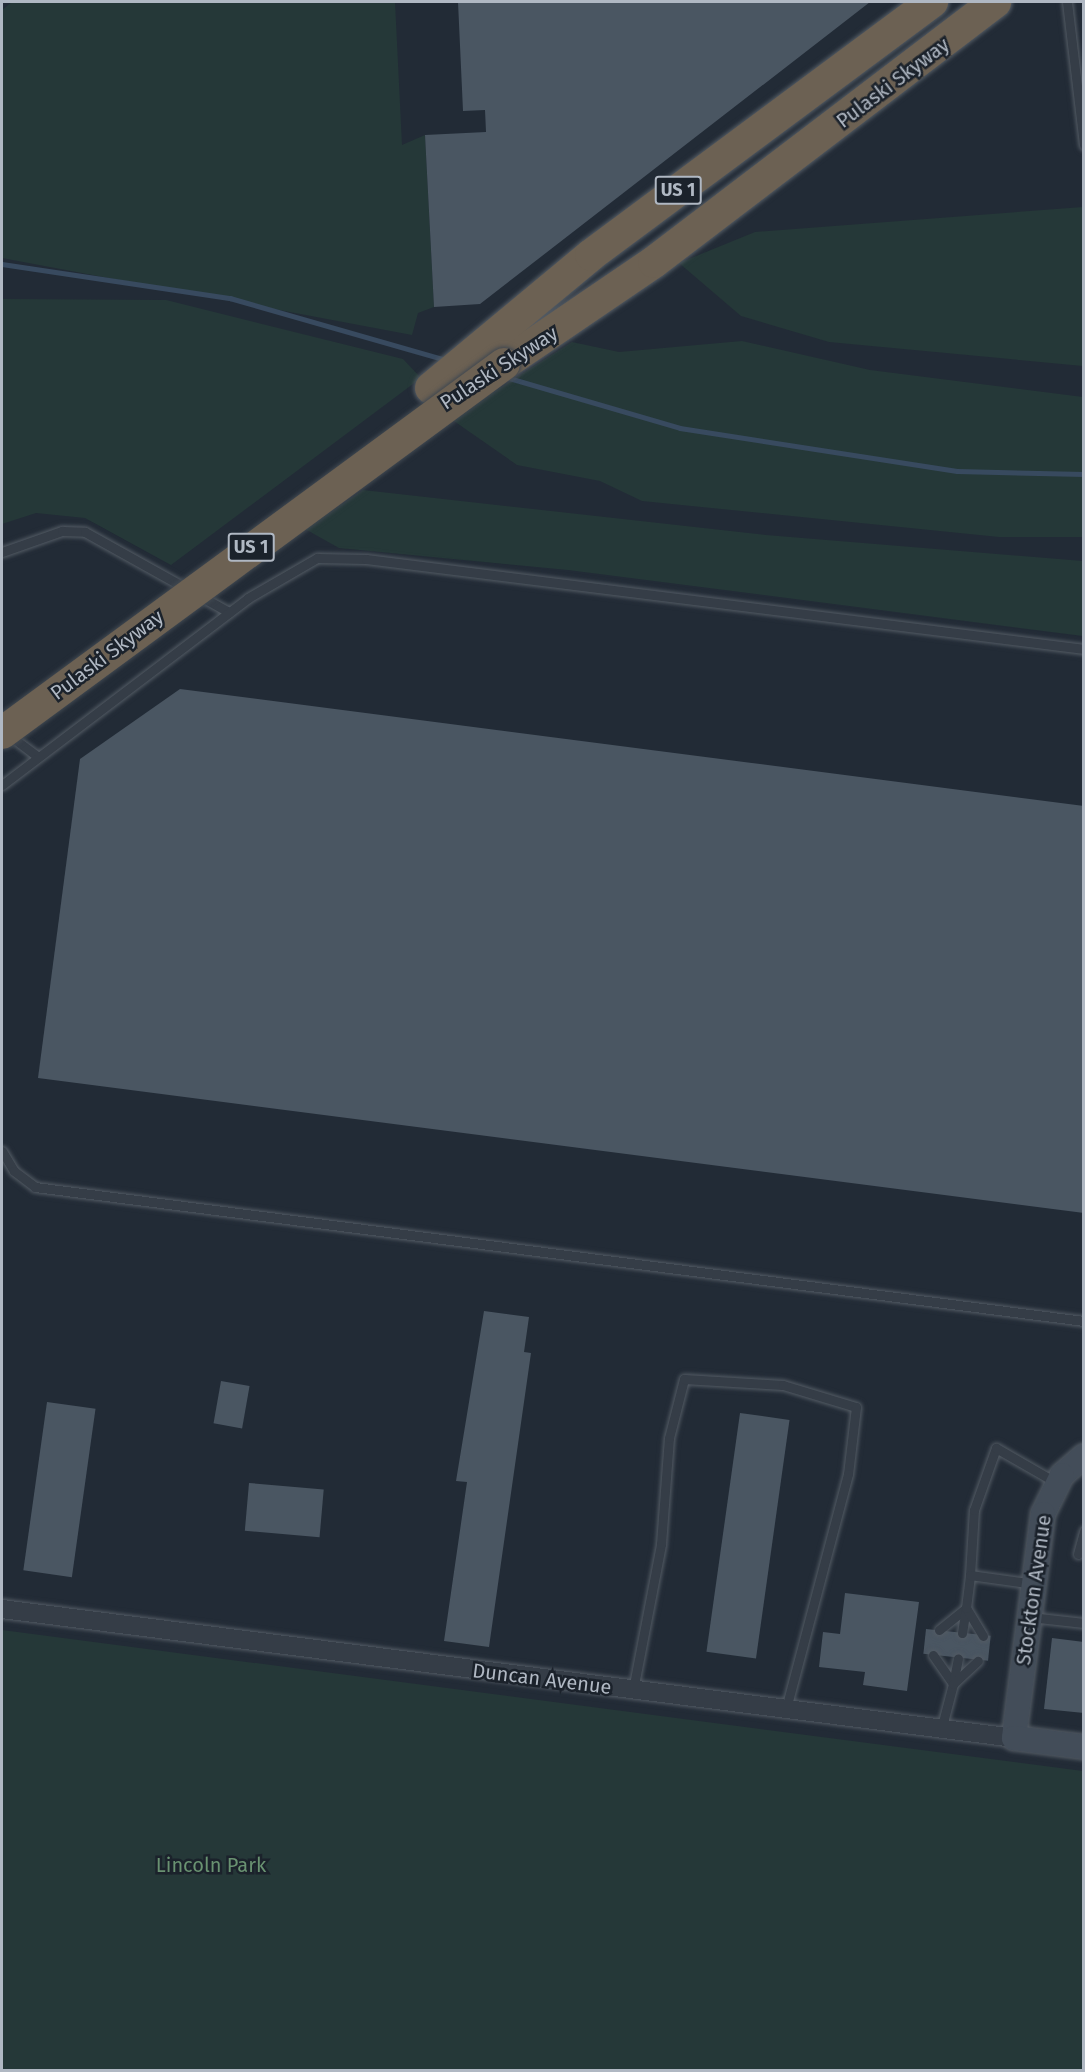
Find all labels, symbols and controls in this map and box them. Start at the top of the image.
street label: Pulaski Skyway [832,33,954,133]
road number: US 1 [654,175,702,205]
street label: Pulaski Skyway [436,321,562,415]
road number: US 1 [227,532,275,562]
street label: Pulaski Skyway [46,605,168,705]
street label: Stockton Avenue [1012,1513,1056,1667]
street label: Duncan Avenue [471,1659,613,1699]
park label: Lincoln Park [156,1853,266,1877]

